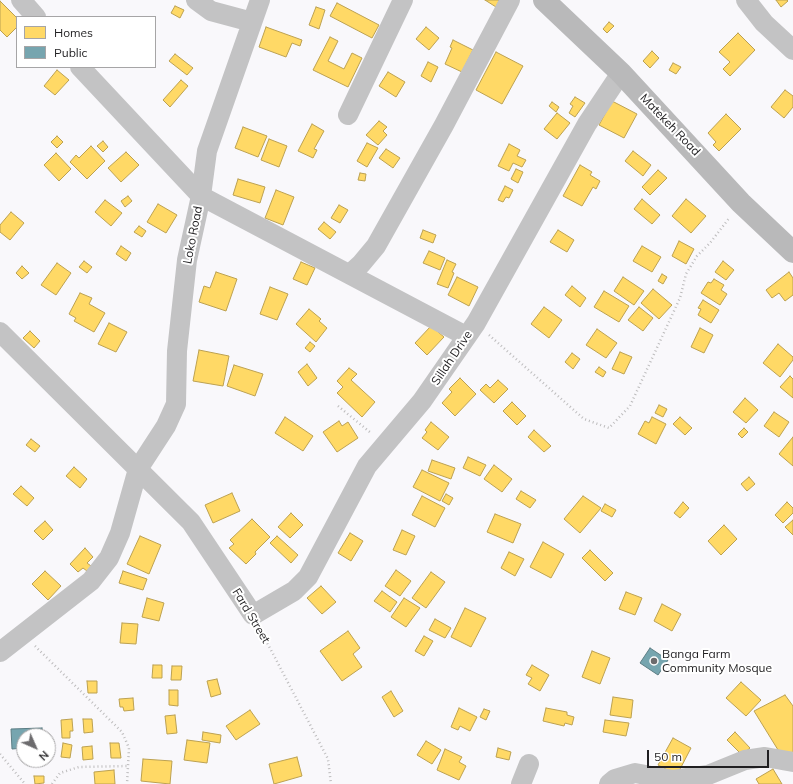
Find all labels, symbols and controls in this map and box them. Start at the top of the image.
legend [16,16,156,68]
text: Homes [54,25,93,40]
text: Public [54,45,88,60]
street label: Matekeh Road [637,91,703,159]
street label: Loko Road [180,205,206,265]
street label: Sillah Drive [429,328,475,388]
street label: Fard Street [229,586,273,646]
place label: Banga Farm Community Mosque [662,647,772,675]
marker: Banga Farm Community Mosque [649,656,659,666]
north arrow [16,728,56,768]
scale bar [649,742,771,768]
text: N [36,748,52,764]
text: 50 m [654,749,682,764]

